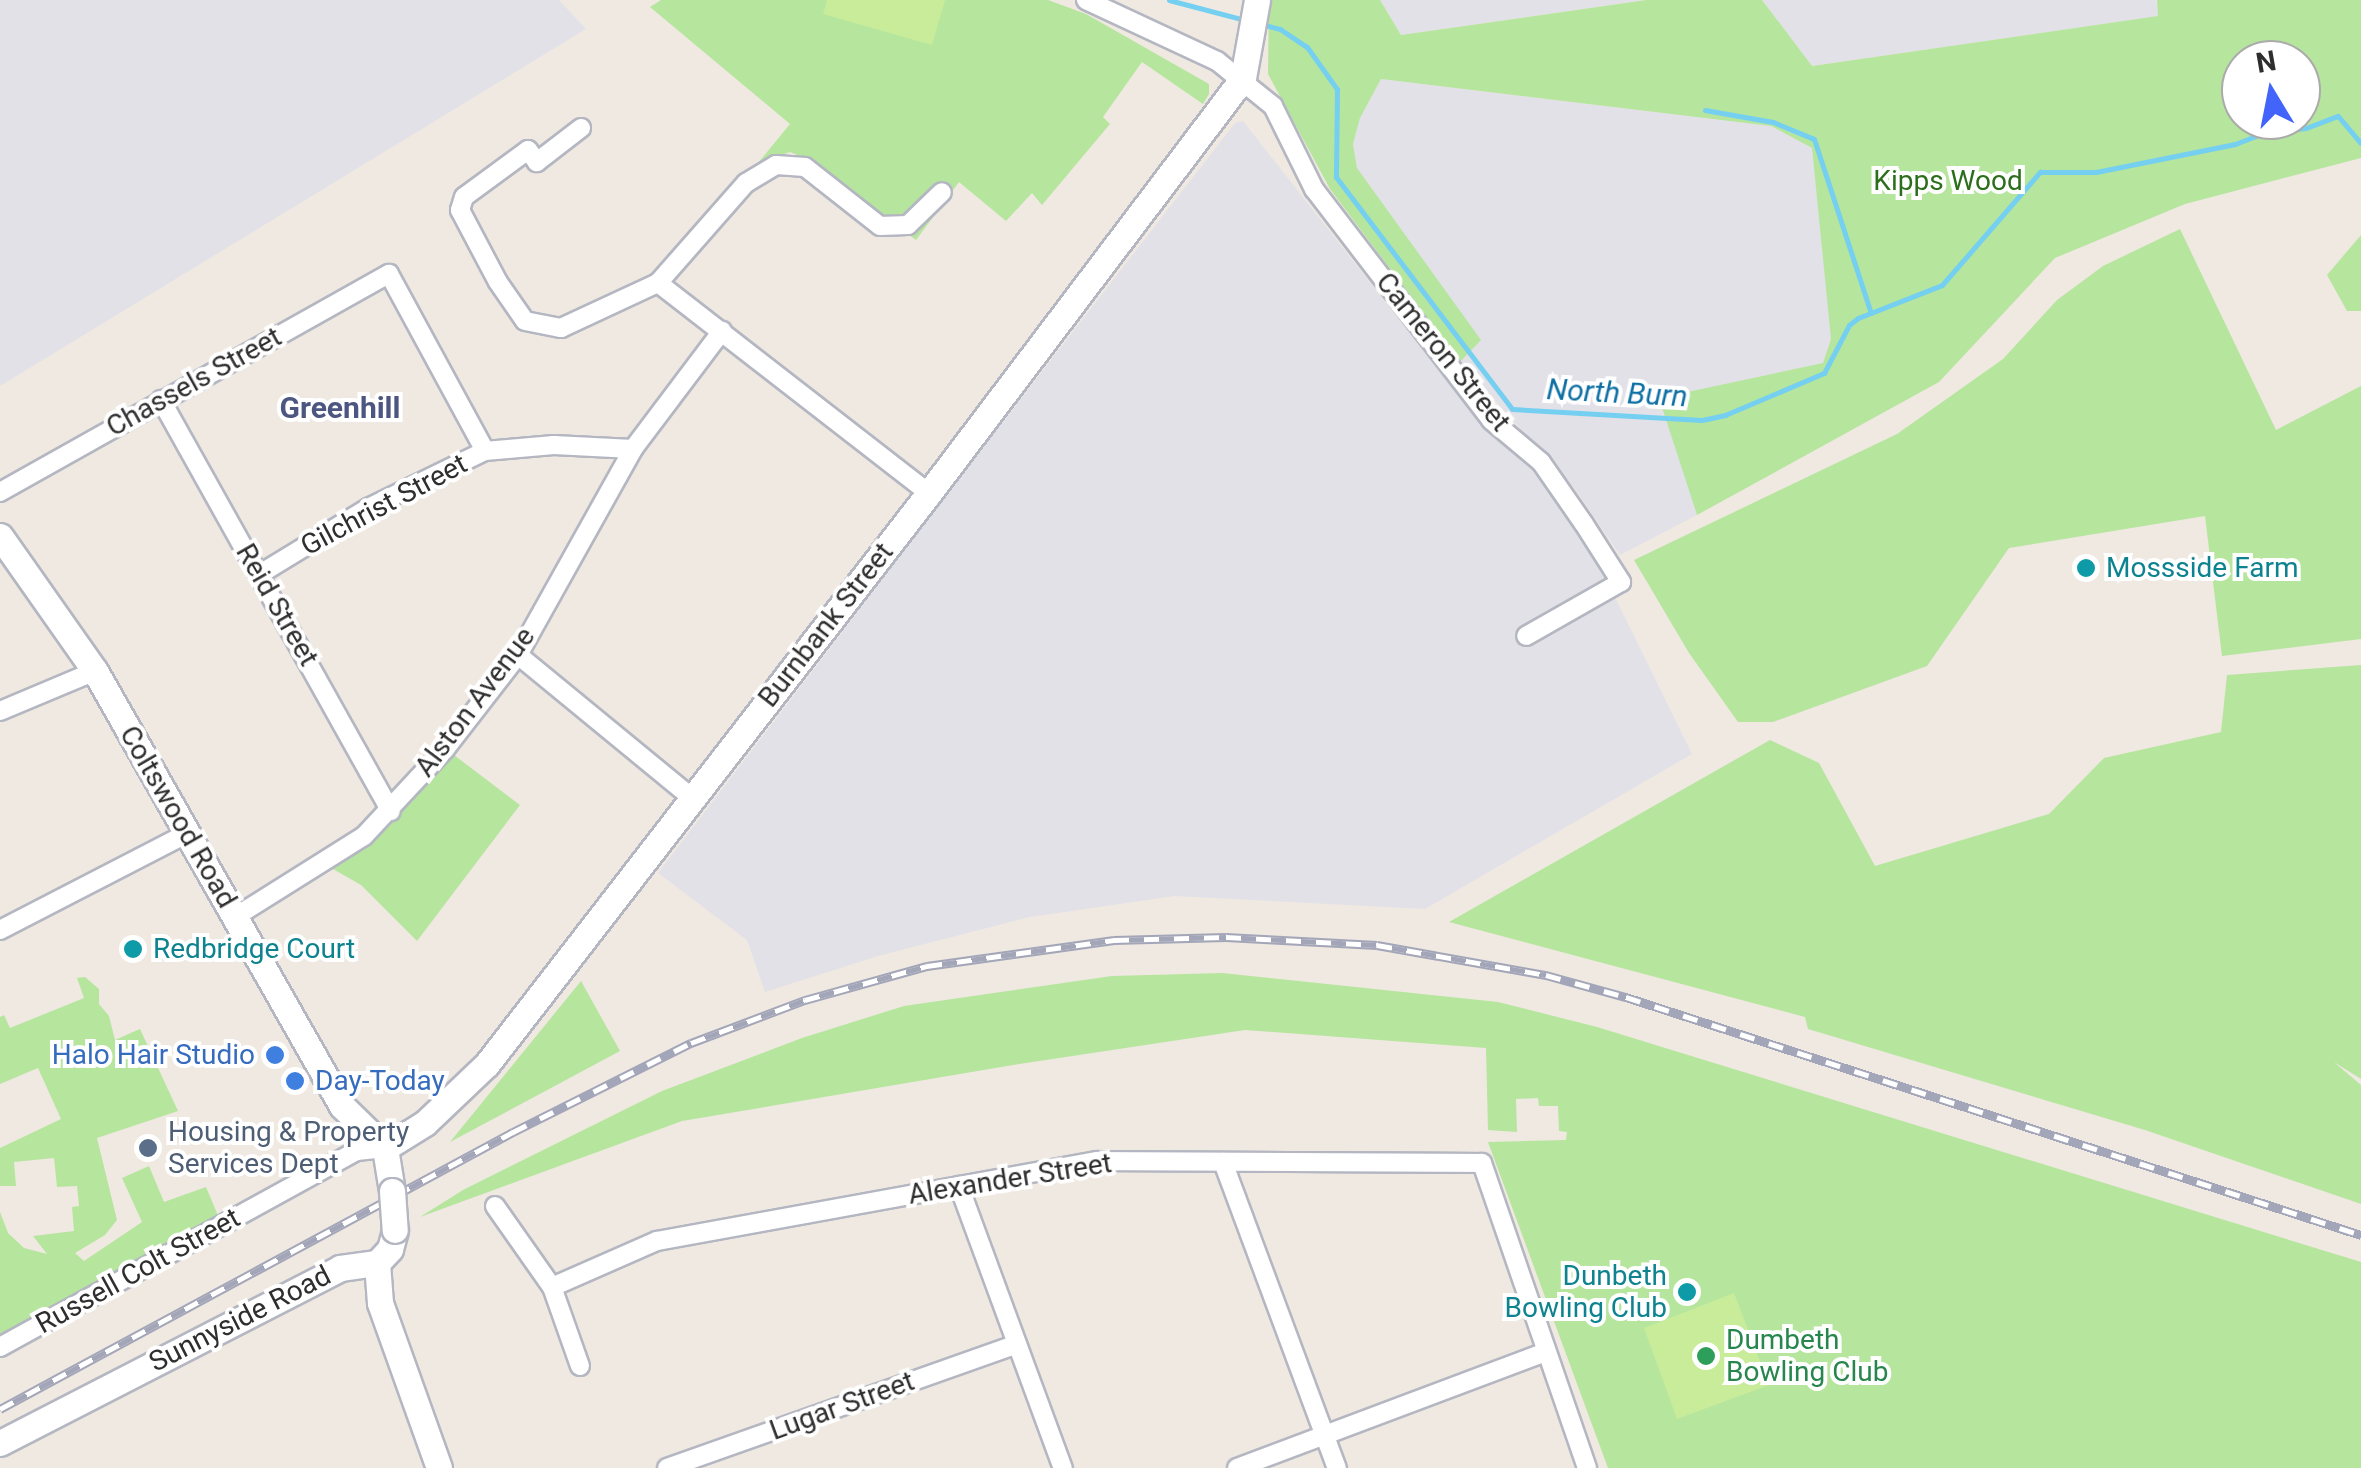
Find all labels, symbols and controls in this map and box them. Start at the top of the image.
north arrow [2221,40,2321,140]
text: N [2253,44,2279,80]
park label: Kipps Wood [1873,164,2023,198]
street label: Cameron Street [1369,266,1517,438]
street label: Chassels Street [101,320,287,444]
water label: North Burn [1546,371,1688,415]
district label: Greenhill [280,390,400,426]
street label: Gilchrist Street [295,447,473,563]
street label: Burnbank Street [751,536,901,714]
street label: Reid Street [229,538,325,672]
place label: Mossside Farm [2106,551,2298,585]
marker: Mossside Farm [2075,557,2097,579]
street label: Alston Avenue [408,621,542,783]
street label: Coltswood Road [112,720,244,914]
place label: Redbridge Court [153,932,355,966]
marker: Redbridge Court [122,938,144,960]
place label: Halo Hair Studio [52,1038,255,1072]
marker: Halo Hair Studio [264,1044,286,1066]
place label: Day-Today [315,1064,445,1098]
marker: Day-Today [284,1070,306,1092]
place label: Housing & Property Services Dept [168,1115,409,1181]
marker: Housing & Property Services Dept [137,1137,159,1159]
street label: Alexander Street [906,1146,1114,1212]
street label: Russell Colt Street [30,1201,246,1341]
street label: Sunnyside Road [144,1259,336,1379]
place label: Dunbeth Bowling Club [1505,1259,1667,1325]
marker: Dunbeth Bowling Club [1676,1281,1698,1303]
place label: Dumbeth Bowling Club [1726,1323,1888,1389]
marker: Dumbeth Bowling Club [1695,1345,1717,1367]
street label: Lugar Street [765,1364,919,1448]

